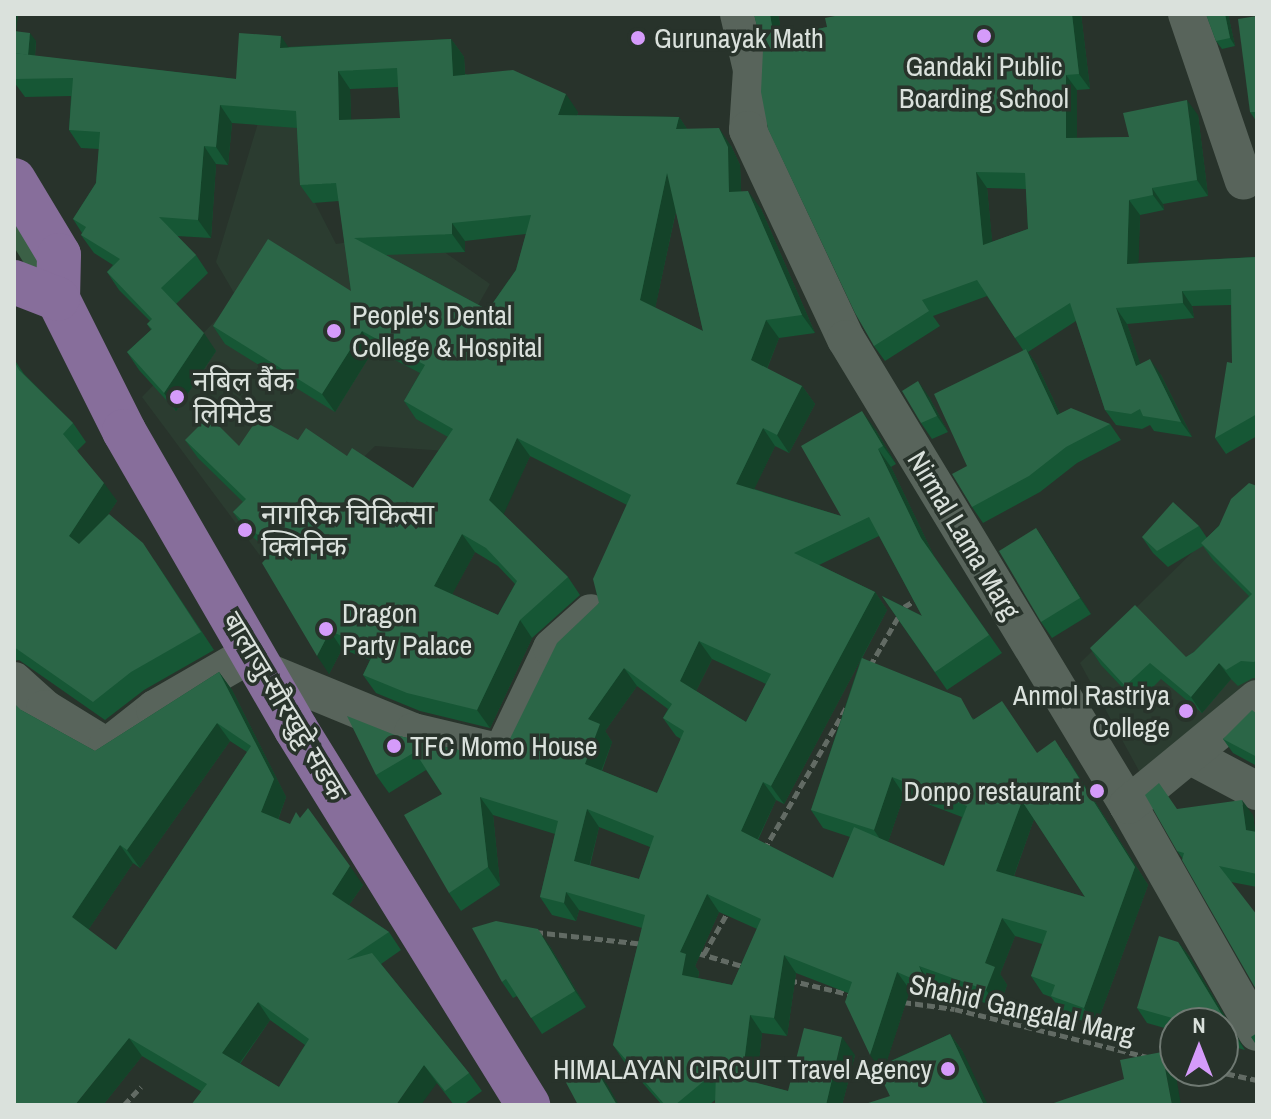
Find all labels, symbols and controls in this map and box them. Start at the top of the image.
place label: Gurunayak Math [654,21,824,55]
marker: Gandaki Public Boarding School [975,27,993,45]
marker: Gurunayak Math [629,29,647,47]
place label: Gandaki Public Boarding School [899,49,1069,115]
place label: People's Dental College & Hospital [352,298,542,364]
marker: People's Dental College & Hospital [323,320,345,342]
place label: नबिल बैंक लिमिटेड [193,364,295,430]
marker: नबिल बैंक लिमिटेड [168,388,186,406]
street label: Nirmal Lama Marg [901,445,1027,625]
place label: नागरिक चिकित्सा क्लिनिक [261,497,434,563]
marker: नागरिक चिकित्सा क्लिनिक [236,521,254,539]
place label: Dragon Party Palace [342,596,472,662]
street label: बालाजु-सौरखुट्टे सडक [216,606,354,806]
marker: Dragon Party Palace [317,620,335,638]
place label: Anmol Rastriya College [1013,678,1170,744]
marker: Anmol Rastriya College [1177,702,1195,720]
place label: TFC Momo House [410,729,598,763]
marker: TFC Momo House [385,737,403,755]
place label: Donpo restaurant [904,774,1081,808]
marker: Donpo restaurant [1088,782,1106,800]
street label: Shahid Gangalal Marg [906,967,1138,1051]
north arrow [1159,1007,1239,1087]
text: N [1192,1010,1206,1040]
place label: HIMALAYAN CIRCUIT Travel Agency [551,1052,932,1086]
marker: HIMALAYAN CIRCUIT Travel Agency [939,1060,957,1078]

